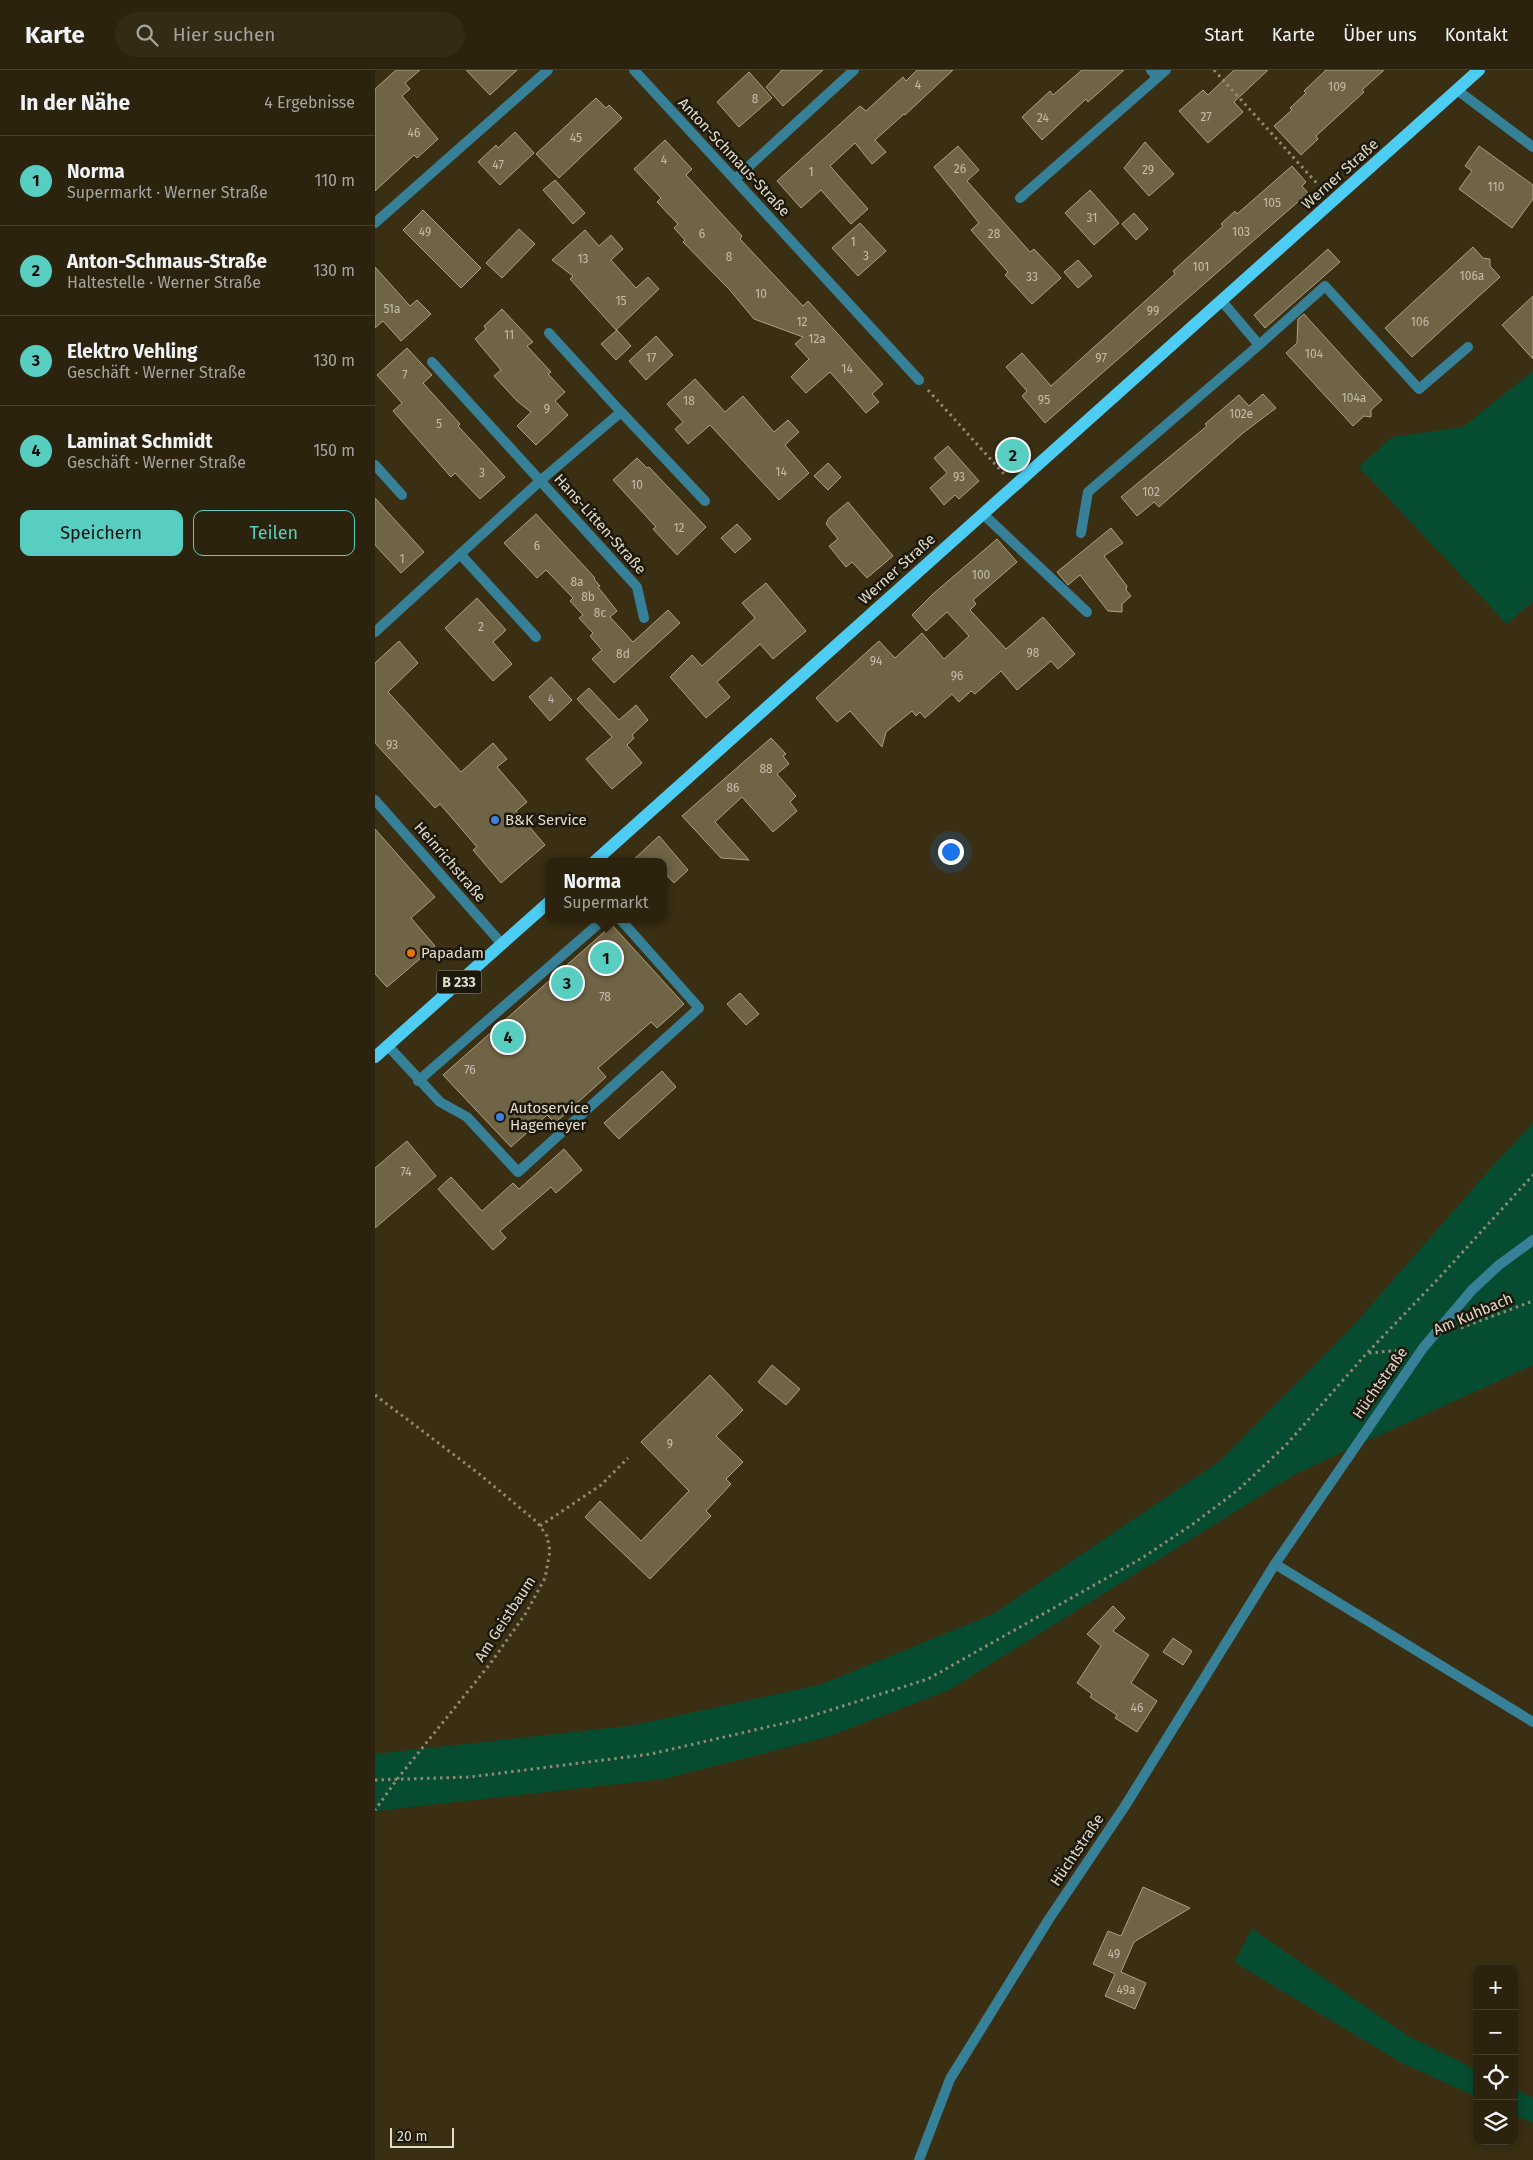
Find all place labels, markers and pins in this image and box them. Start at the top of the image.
pin: 2 [997,436,1029,474]
place label: B&K Service [505,811,587,829]
marker: B&K Service [489,814,501,826]
pin: 1 [590,939,622,977]
place label: Papadam [421,944,484,962]
marker: Papadam [405,947,417,959]
pin: 3 [551,964,583,1002]
pin: 4 [492,1018,524,1056]
place label: Autoservice Hagemeyer [510,1099,589,1134]
marker: Autoservice Hagemeyer [494,1111,506,1123]

